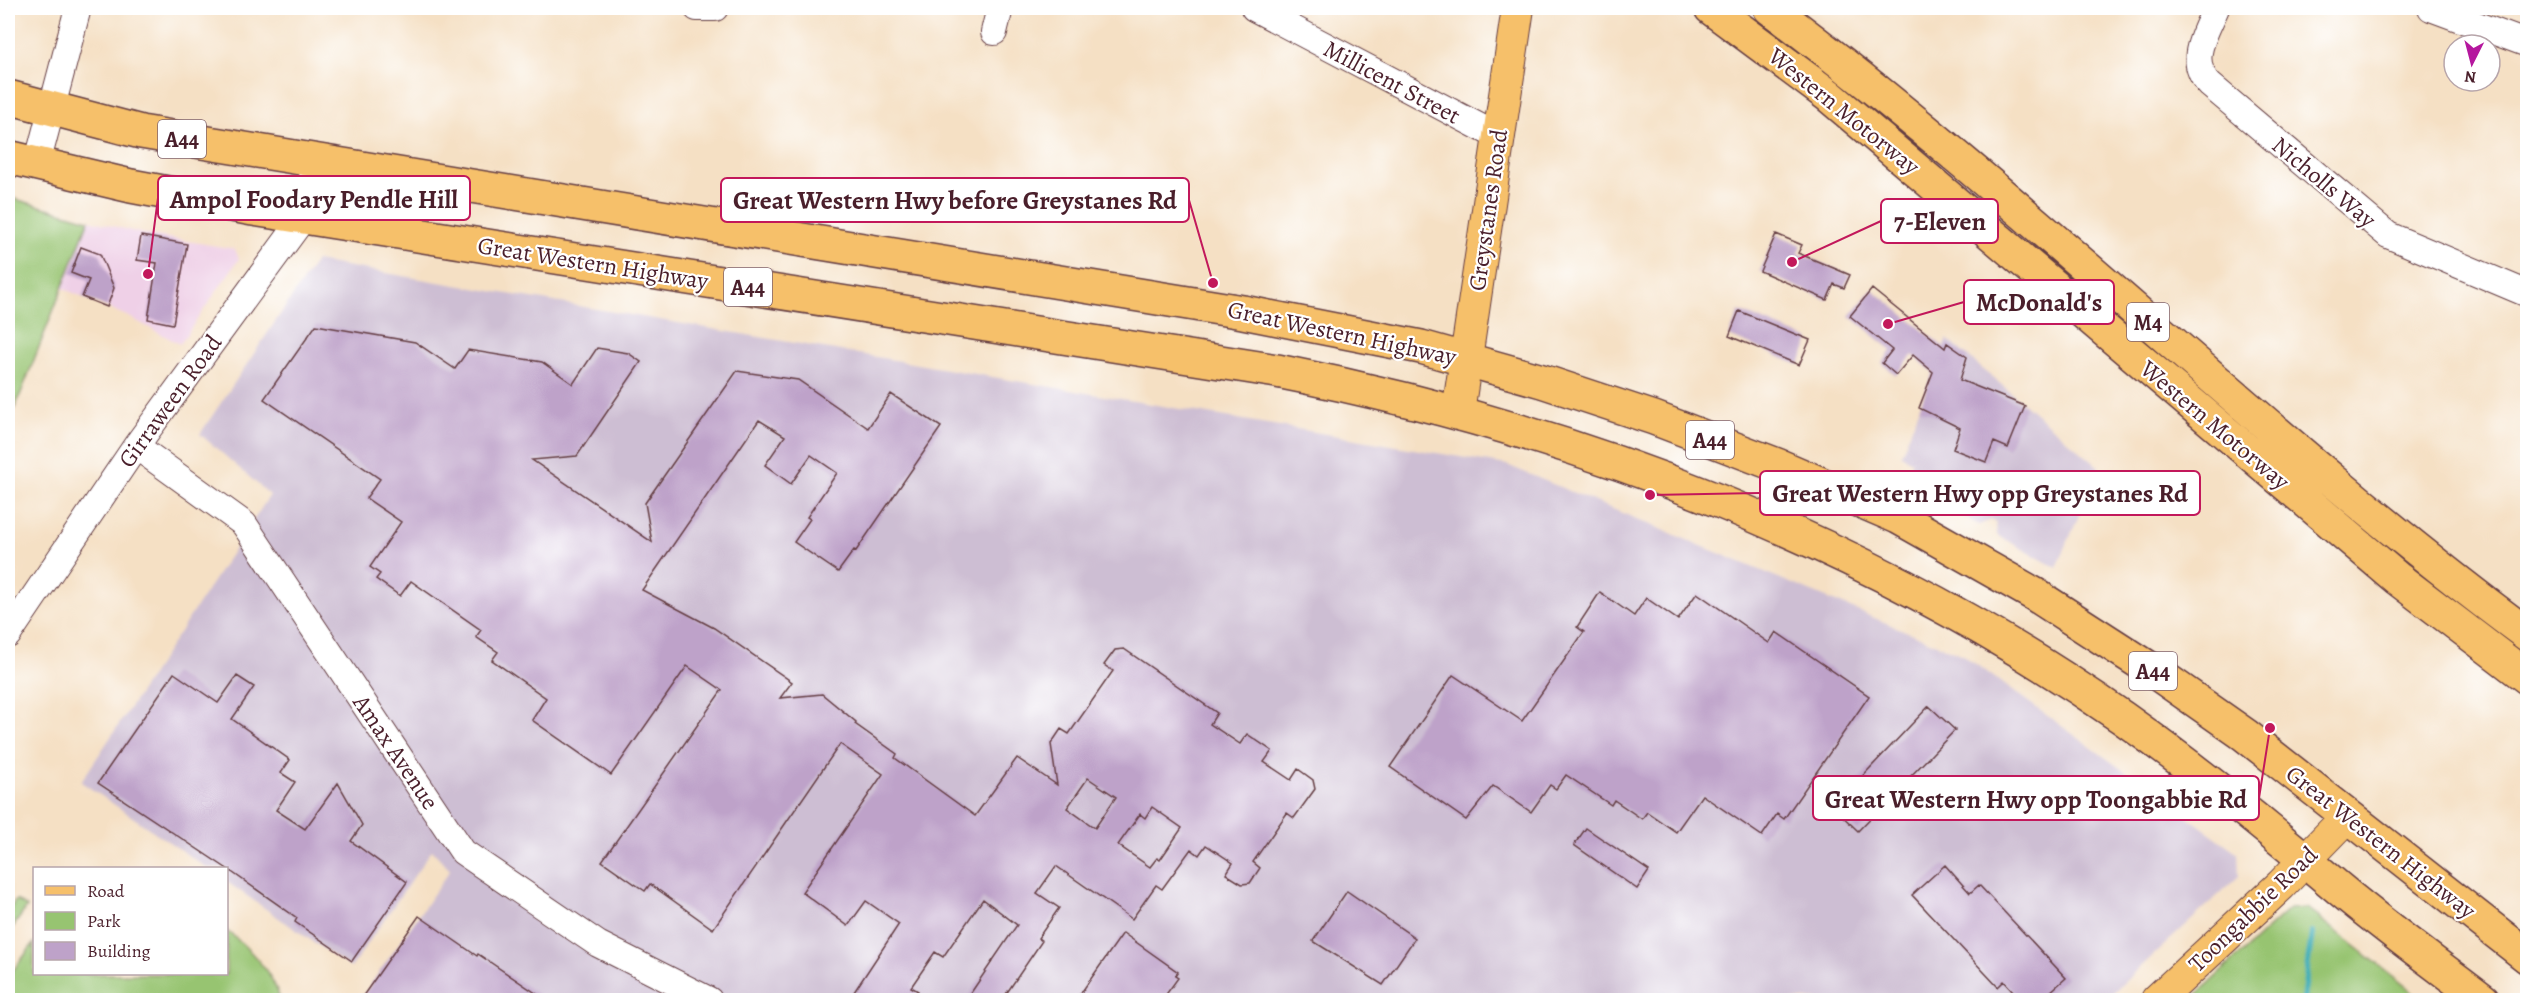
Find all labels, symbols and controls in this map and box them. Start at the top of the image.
street label: Millicent Street [1318,32,1466,132]
north arrow [2442,33,2502,93]
street label: Western Motorway [1761,39,1927,182]
text: N [2463,65,2477,88]
road number: A44 [158,120,206,158]
street label: Greystanes Road [1461,127,1515,293]
street label: Nicholls Way [2265,129,2383,235]
callout: Ampol Foodary Pendle Hill [158,176,470,220]
callout: Great Western Hwy before Greystanes Rd [721,178,1189,222]
text: Ampol Foodary Pendle Hill [169,182,458,217]
text: Great Western Hwy before Greystanes Rd [733,183,1178,218]
callout: 7-Eleven [1881,199,1998,243]
text: 7-Eleven [1894,204,1987,239]
street label: Great Western Highway [476,229,711,297]
road number: A44 [724,268,772,306]
callout: McDonald's [1964,280,2114,324]
text: McDonald's [1976,285,2102,320]
street label: Great Western Highway [1225,293,1459,373]
road number: M4 [2127,303,2169,341]
street label: Girraween Road [111,328,229,474]
street label: Western Motorway [2133,352,2297,497]
road number: A44 [1686,421,1734,459]
callout: Great Western Hwy opp Greystanes Rd [1760,471,2200,515]
text: Great Western Hwy opp Greystanes Rd [1772,476,2189,511]
road number: A44 [2129,652,2177,690]
street label: Amax Avenue [345,687,446,816]
street label: Great Western Highway [2279,758,2483,926]
callout: Great Western Hwy opp Toongabbie Rd [1813,776,2259,820]
text: Great Western Hwy opp Toongabbie Rd [1825,782,2248,817]
street label: Toongabbie Road [2181,839,2325,979]
legend [33,867,228,975]
text: Road [87,879,125,903]
text: Park [87,909,121,933]
text: Building [87,939,151,963]

